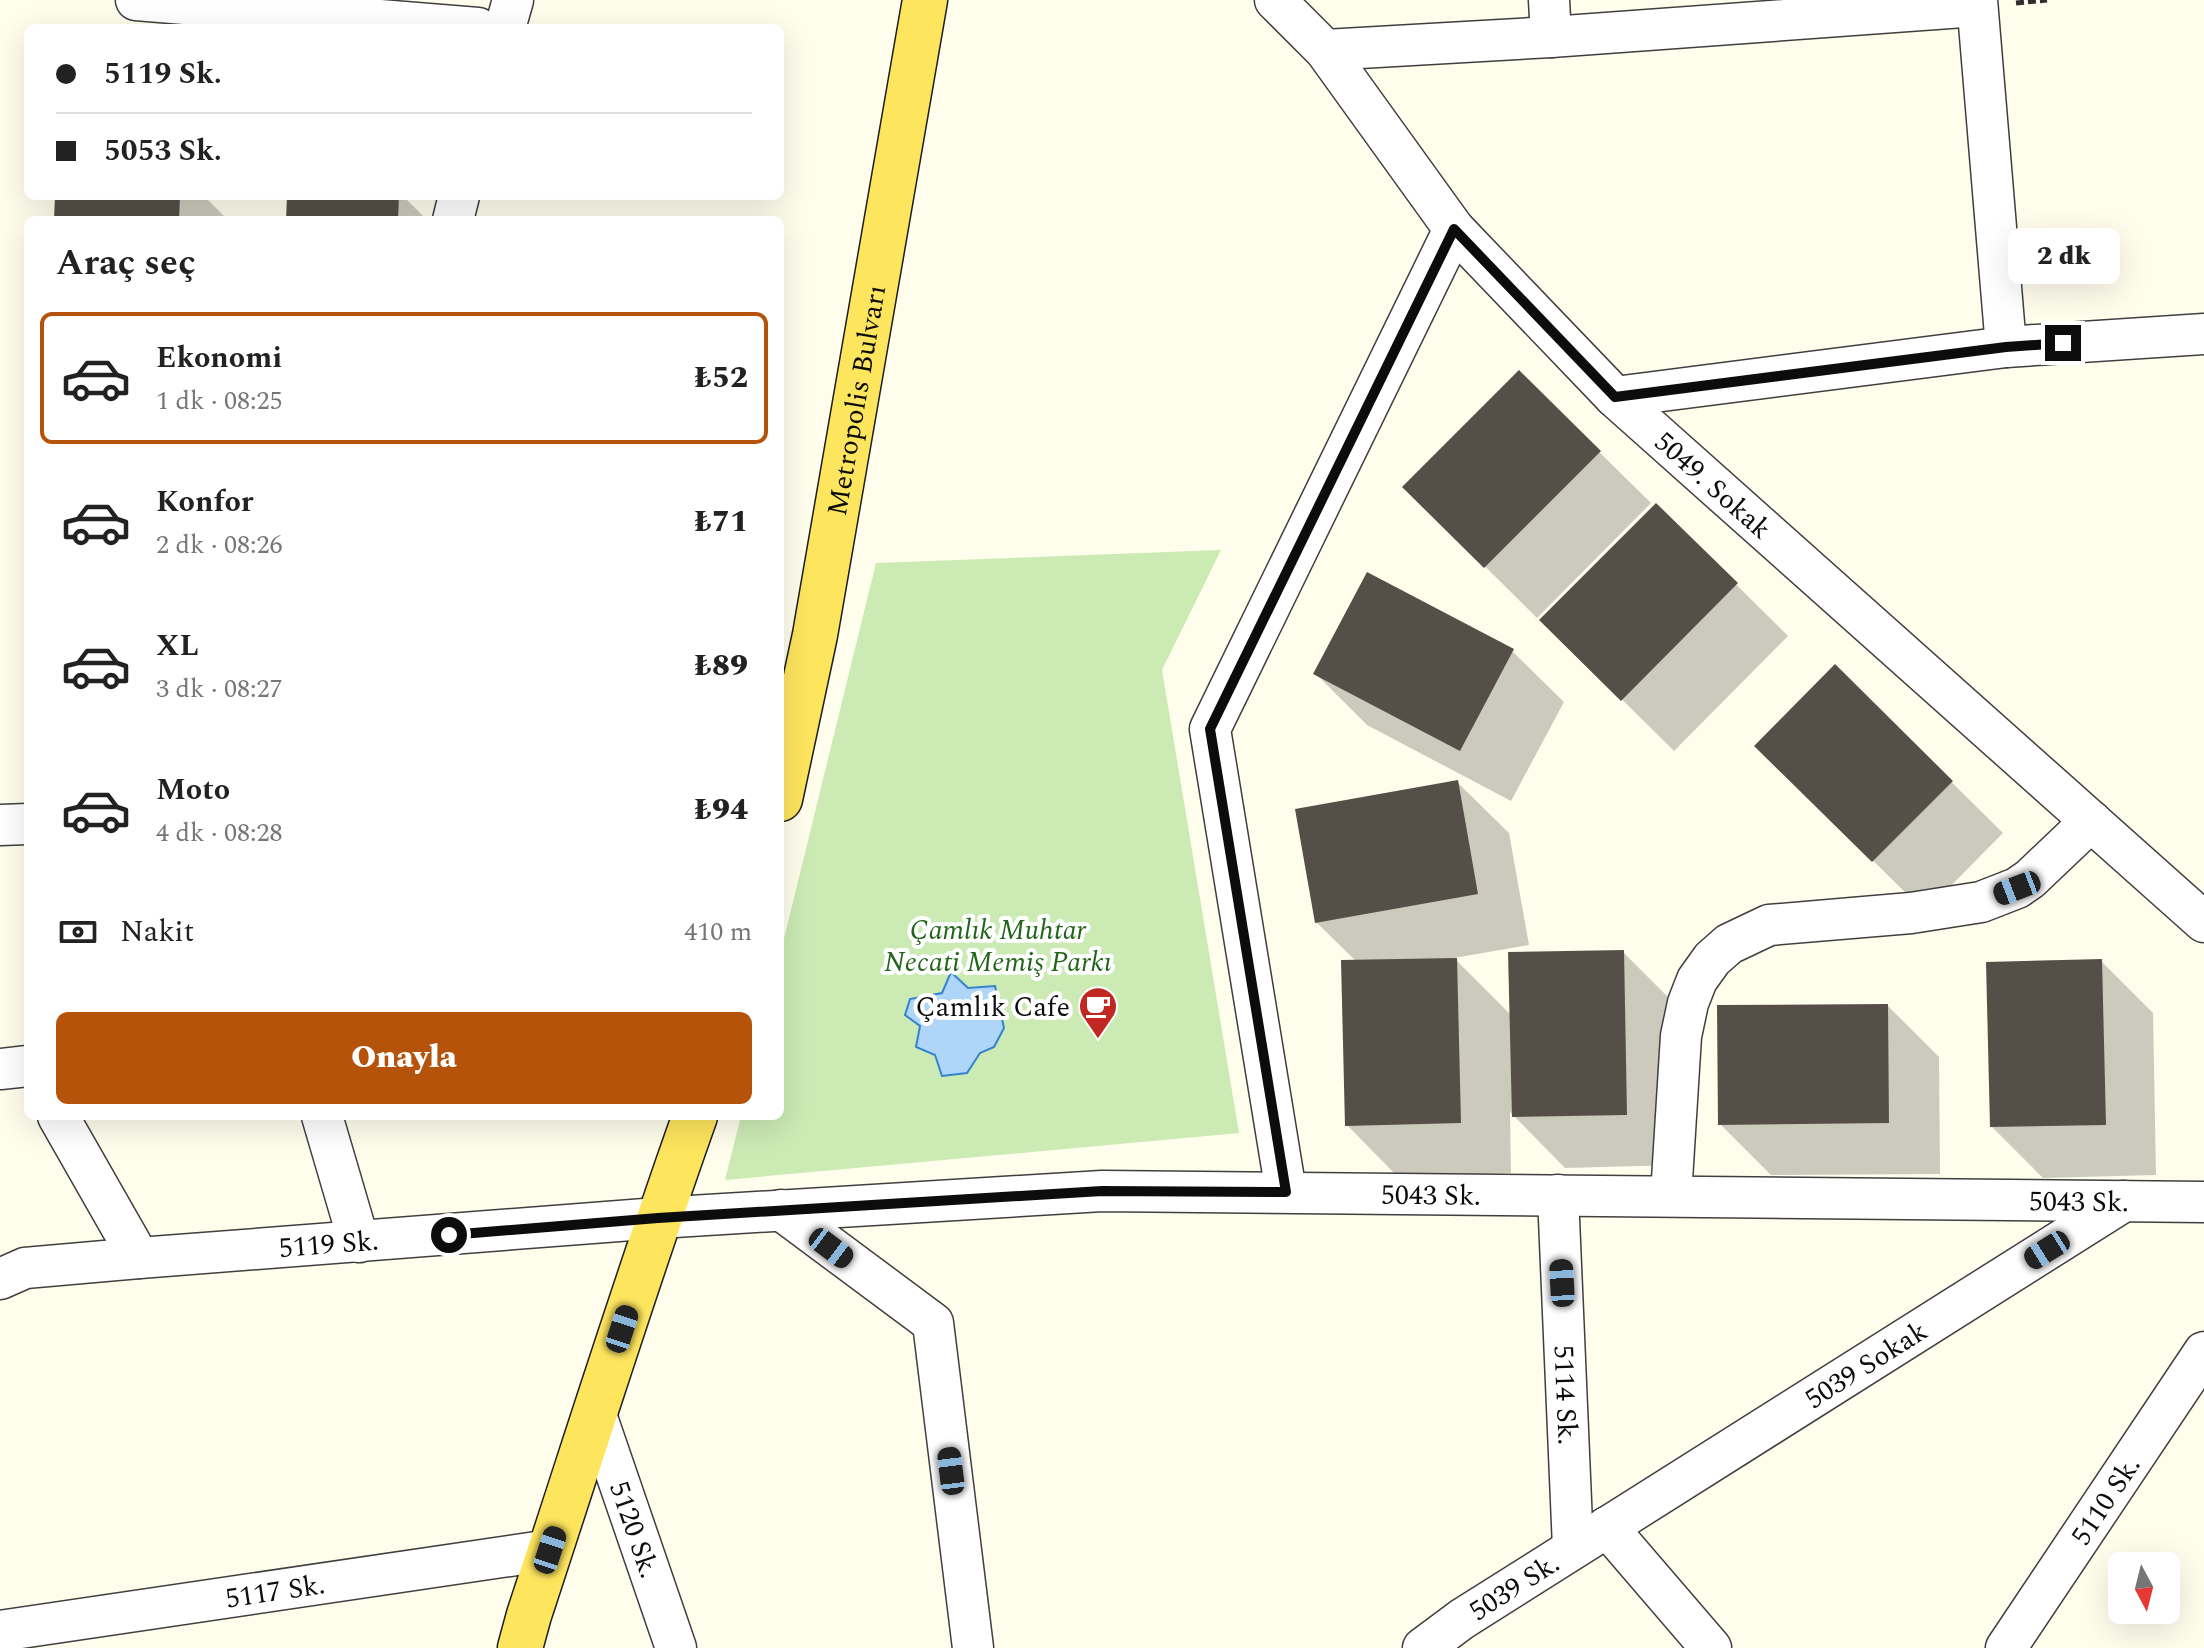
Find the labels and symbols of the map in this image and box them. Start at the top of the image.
callout: 2 dk [2007,227,2119,283]
street label: Metropolis Bulvarı [816,282,898,519]
route end [2045,325,2081,361]
street label: 5049. Sokak [1644,422,1781,550]
car [1990,868,2044,908]
park label: Çamlık Muhtar Necati Memiş Parkı [884,909,1112,984]
cafe icon: Çamlık Cafe [1077,985,1119,1040]
place label: Çamlık Cafe [915,986,1070,1029]
street label: 5043 Sk. [1381,1174,1481,1218]
street label: 5043 Sk. [2029,1180,2129,1224]
route start [431,1217,467,1253]
street label: 5119 Sk. [277,1220,380,1270]
car [805,1224,857,1272]
car [2020,1227,2074,1273]
car [1549,1258,1575,1308]
car [603,1302,641,1356]
street label: 5039 Sokak [1797,1310,1936,1420]
street label: 5114 Sk. [1541,1344,1589,1446]
car [936,1446,966,1496]
street label: 5110 Sk. [2061,1447,2152,1554]
street label: 5120 Sk. [597,1475,670,1584]
car [531,1523,569,1577]
street label: 5039 Sk. [1461,1543,1568,1632]
north arrow [2108,1552,2180,1624]
street label: 5117 Sk. [223,1563,328,1621]

